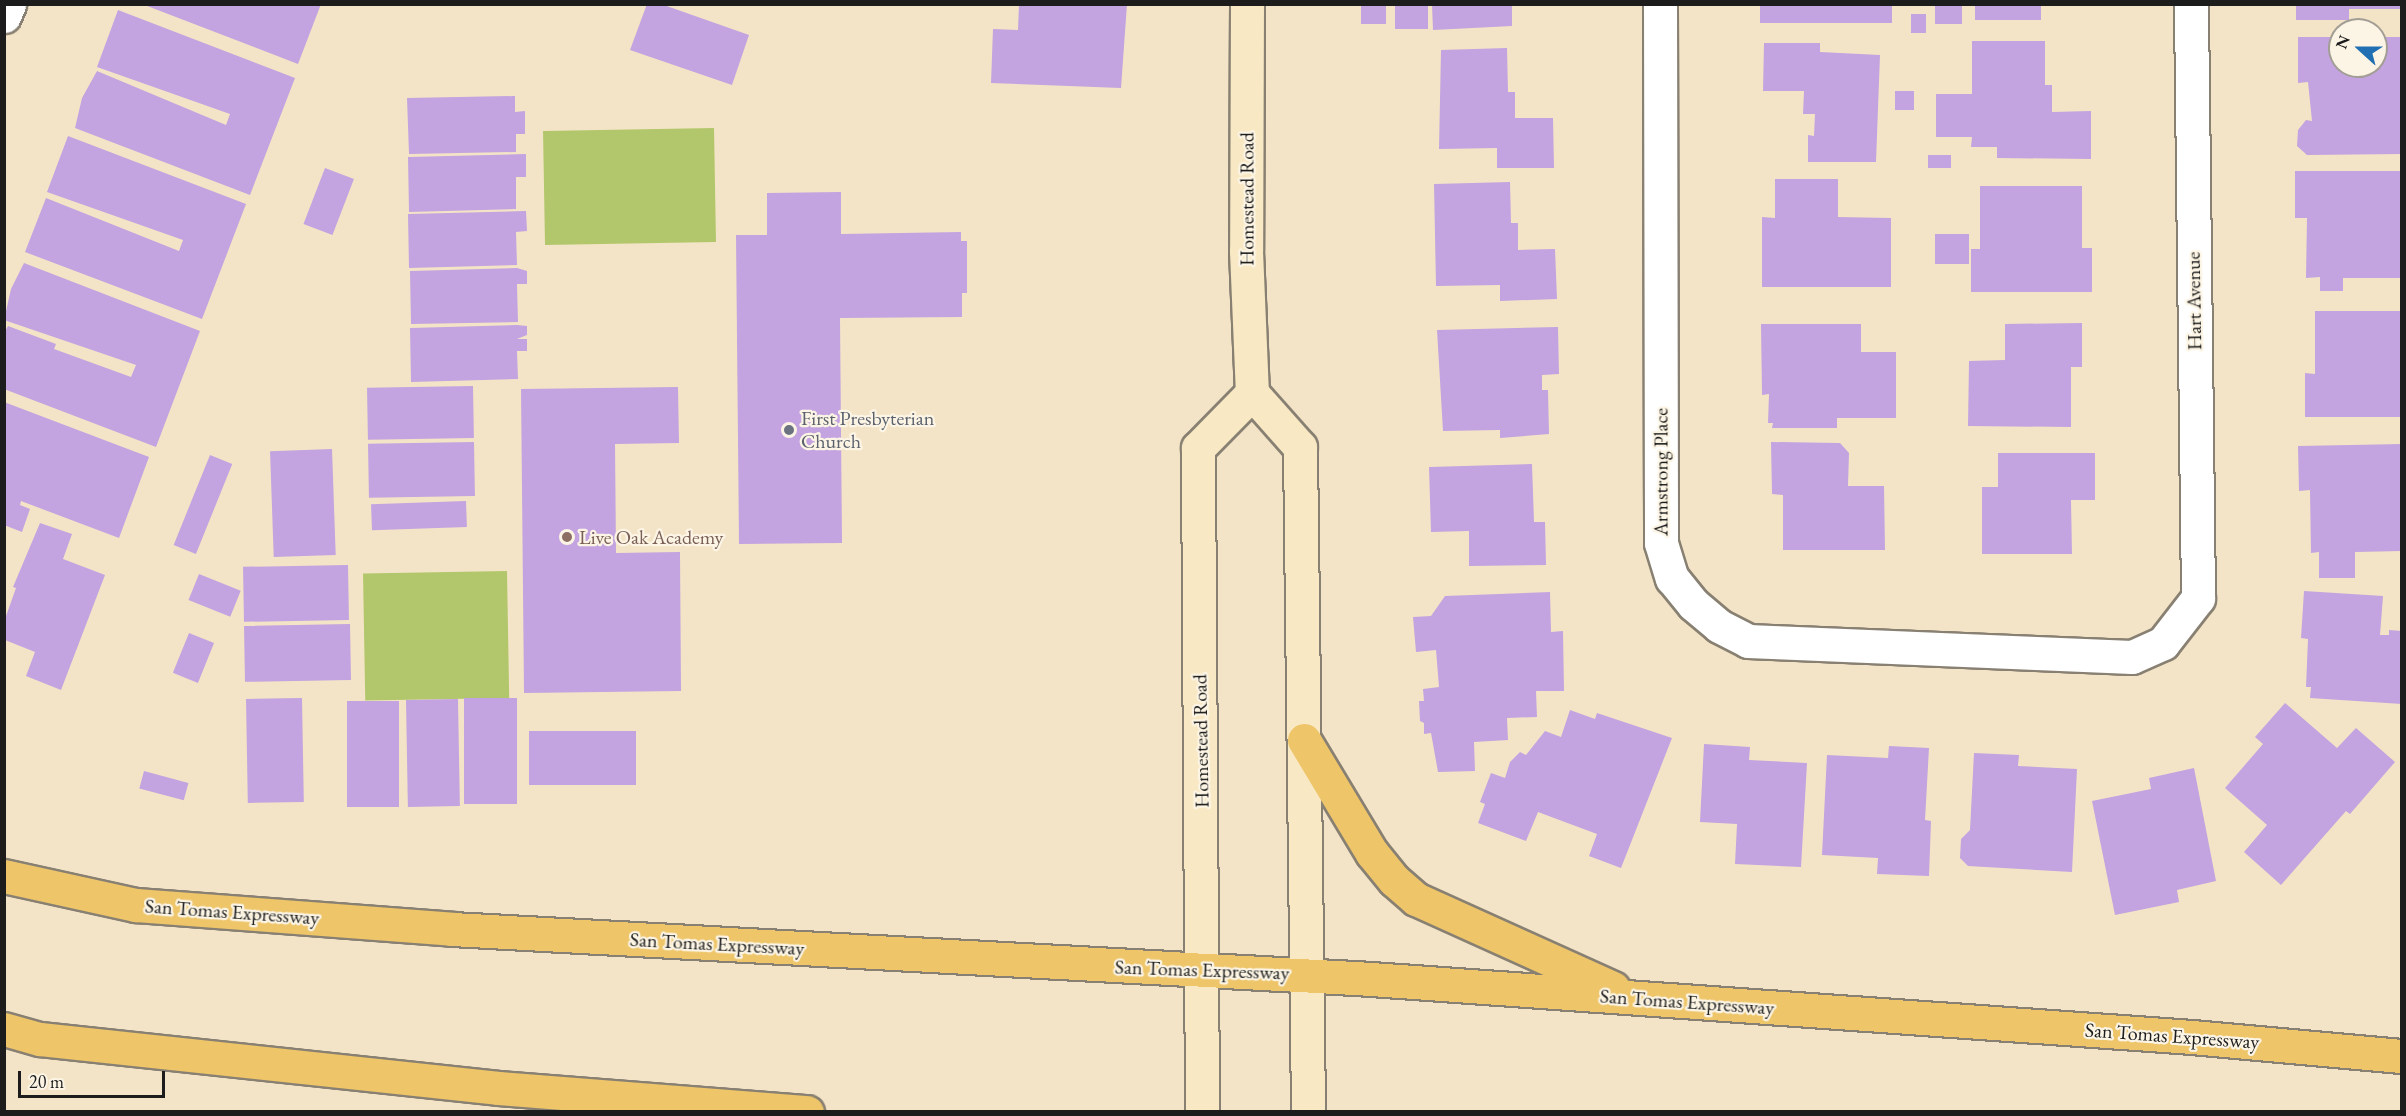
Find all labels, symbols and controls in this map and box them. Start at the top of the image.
north arrow [2328,18,2388,78]
text: N [2330,32,2355,52]
street label: Homestead Road [1235,132,1259,266]
street label: Hart Avenue [2181,252,2207,350]
place label: First Presbyterian Church [801,406,934,453]
street label: Armstrong Place [1649,408,1673,536]
marker: First Presbyterian Church [782,423,796,437]
place label: Live Oak Academy [579,525,723,549]
marker: Live Oak Academy [560,530,574,544]
street label: Homestead Road [1188,674,1214,808]
street label: San Tomas Expressway [144,894,320,930]
street label: San Tomas Expressway [629,927,805,961]
street label: San Tomas Expressway [1114,955,1290,985]
street label: San Tomas Expressway [1599,984,1775,1020]
street label: San Tomas Expressway [2084,1018,2260,1054]
scale bar [21,1059,168,1097]
text: 20 m [29,1070,64,1093]

